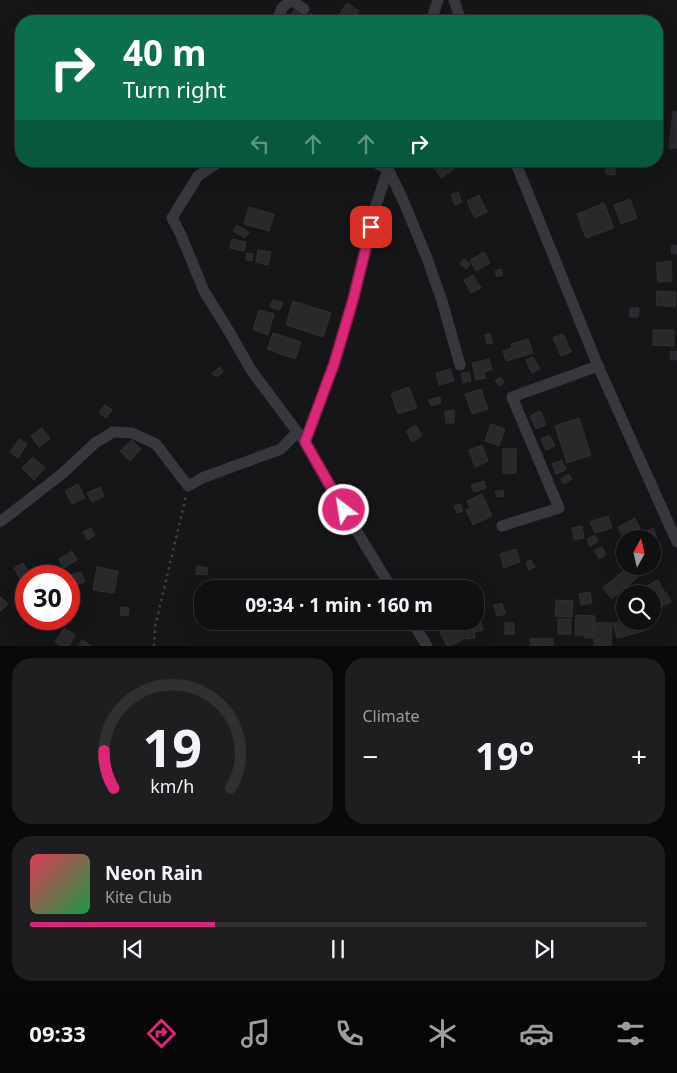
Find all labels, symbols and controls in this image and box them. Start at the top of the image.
text: 40 m [123,29,206,76]
icon: right [40,35,105,100]
text: Turn right [123,74,226,104]
icon: left [246,130,274,158]
icon: ahead [299,130,327,158]
icon: ahead [352,130,380,158]
icon: right [405,130,433,158]
pin [350,206,392,248]
icon: arrive [357,213,385,241]
position arrow [317,483,369,535]
north arrow [616,530,661,575]
map controls [616,530,661,630]
speed limit sign: 30 [15,565,80,630]
button: search [616,585,661,630]
text: 09:34 · 1 min · 160 m [245,592,433,618]
text: Climate [363,705,420,727]
text: 19 [143,711,202,782]
text: 19° [475,729,535,781]
text: − [363,737,379,775]
text: + [631,737,647,775]
text: km/h [150,774,194,798]
text: Neon Rain [105,860,203,886]
text: Kite Club [105,886,172,908]
icon: previous [119,935,147,963]
icon: pause [324,935,352,963]
icon: next [530,935,558,963]
icon: directions [144,1016,179,1051]
icon: music [238,1016,273,1051]
icon: phone [332,1016,367,1051]
icon: climate [425,1016,460,1051]
icon: car [519,1016,554,1051]
icon: filters [613,1016,648,1051]
text: 09:33 [29,1018,86,1048]

